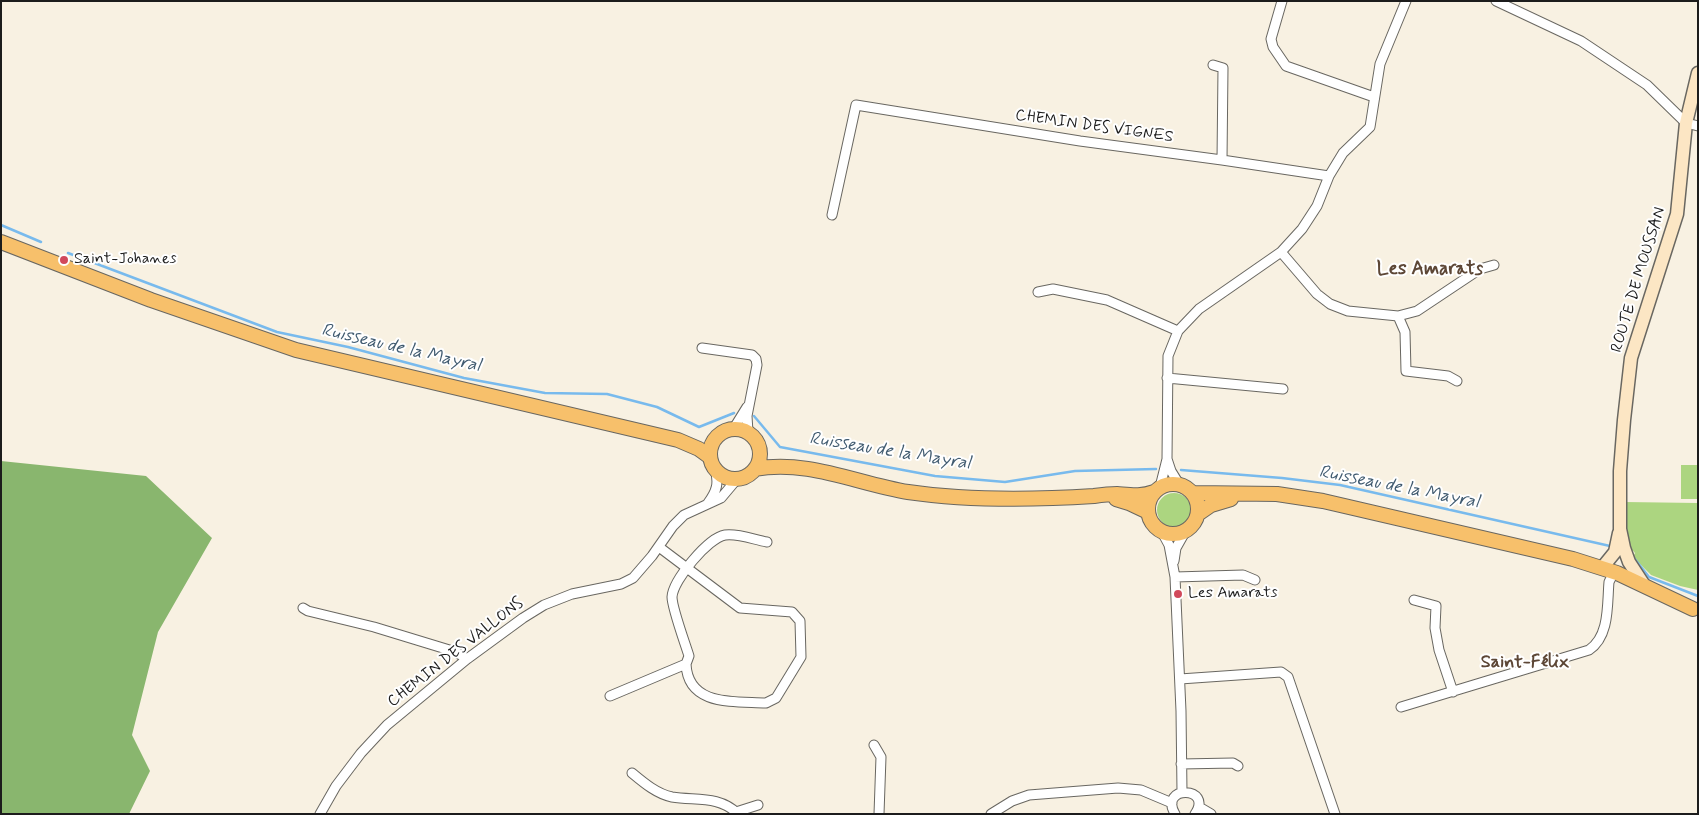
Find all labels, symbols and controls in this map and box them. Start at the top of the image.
street label: CHEMIN DES VIGNES [1014,106,1174,148]
street label: ROUTE DE MOUSSAN [1608,205,1670,355]
place label: Saint-Johanes [74,250,177,270]
marker: Saint-Johanes [58,254,70,266]
district label: Les Amarats [1377,259,1483,281]
water label: Ruisseau de la Mayral [319,320,483,378]
water label: Ruisseau de la Mayral [808,429,972,475]
water label: Ruisseau de la Mayral [1317,462,1481,514]
place label: Les Amarats [1188,584,1278,604]
marker: Les Amarats [1172,588,1184,600]
street label: CHEMIN DES VALLONS [384,594,528,712]
district label: Saint-Félix [1481,652,1569,674]

